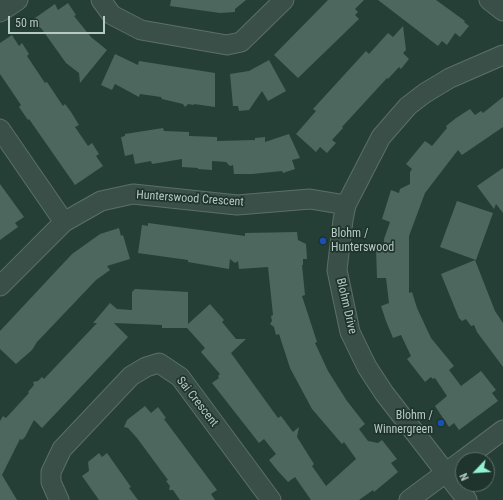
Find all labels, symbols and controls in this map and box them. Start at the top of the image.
scale bar [10,8,107,34]
text: 50 m [15,16,39,30]
street label: Hunterswood Crescent [136,188,244,210]
place label: Blohm / Hunterswood [331,227,394,255]
marker: Blohm / Hunterswood [318,236,328,246]
street label: Blohm Drive [333,277,359,335]
street label: Sai Crescent [173,374,221,430]
place label: Blohm / Winnergreen [374,409,433,437]
marker: Blohm / Winnergreen [436,418,446,428]
north arrow [455,452,495,492]
text: N [457,471,472,483]

